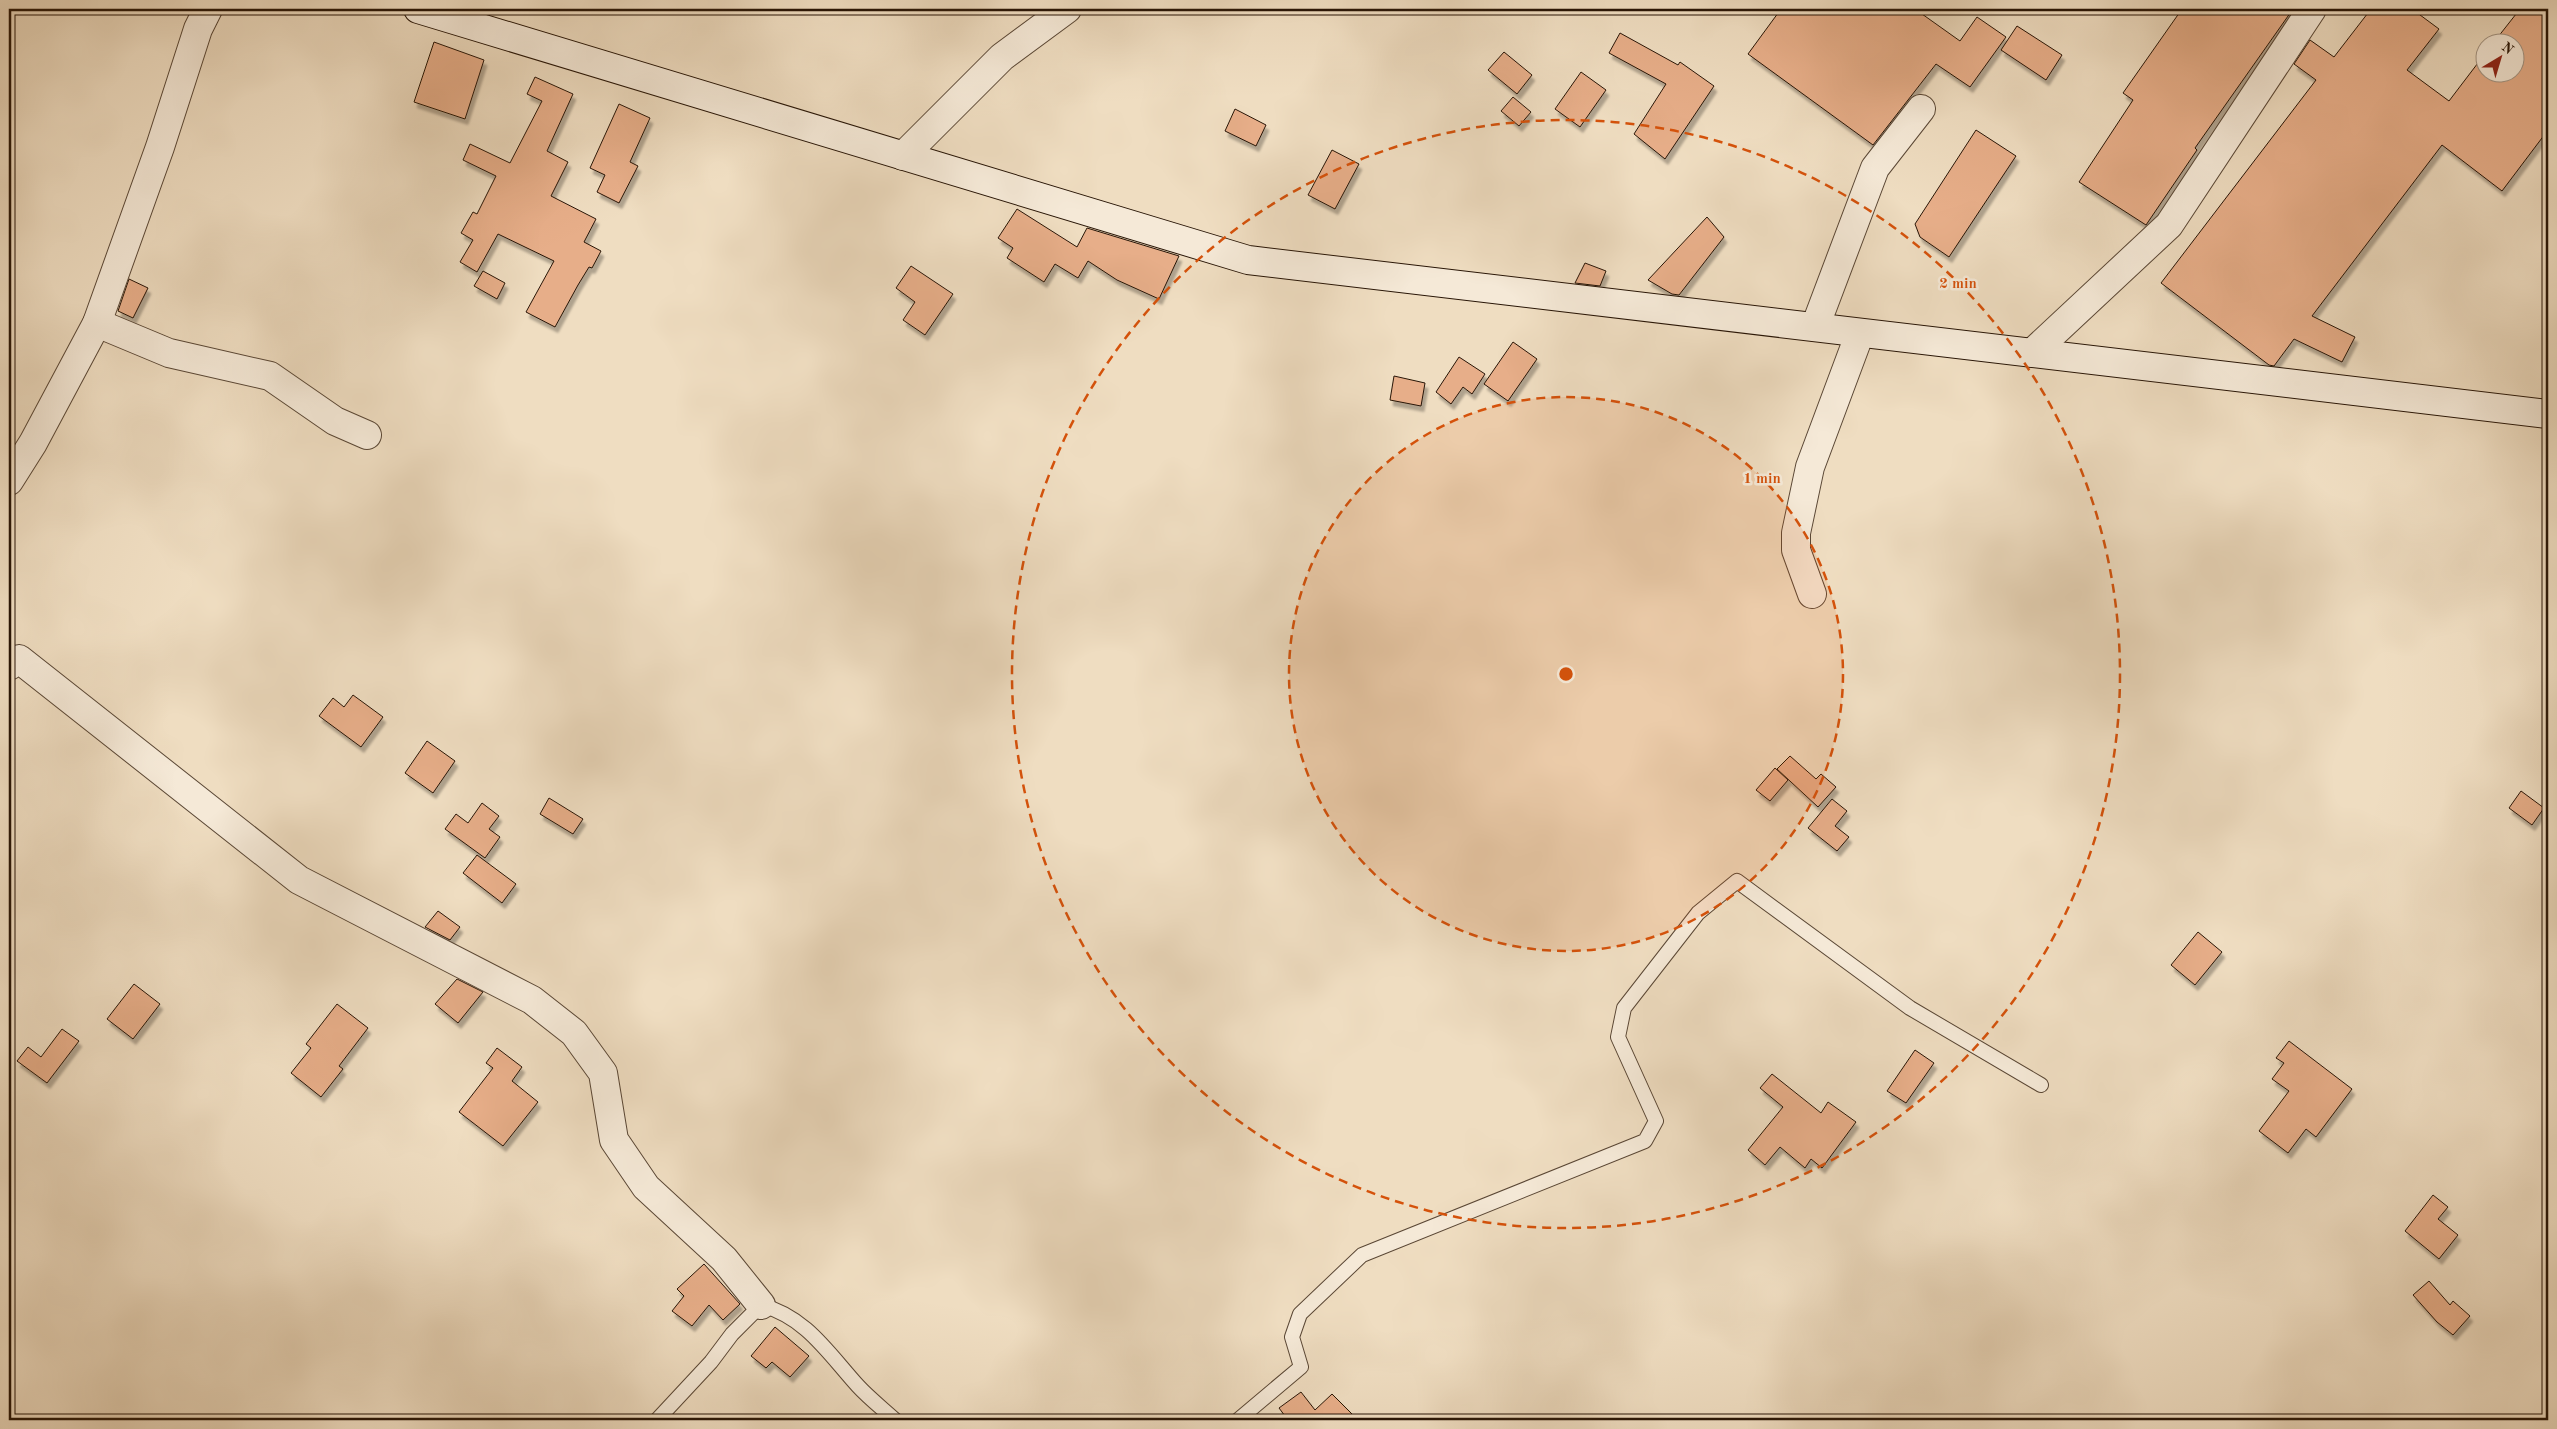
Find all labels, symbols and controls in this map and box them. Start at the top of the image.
north arrow [2474,32,2524,82]
text: N [2499,40,2516,58]
text: 2 min [1939,277,1977,292]
text: 1 min [1743,472,1781,487]
centre of rings [1557,665,1575,683]

